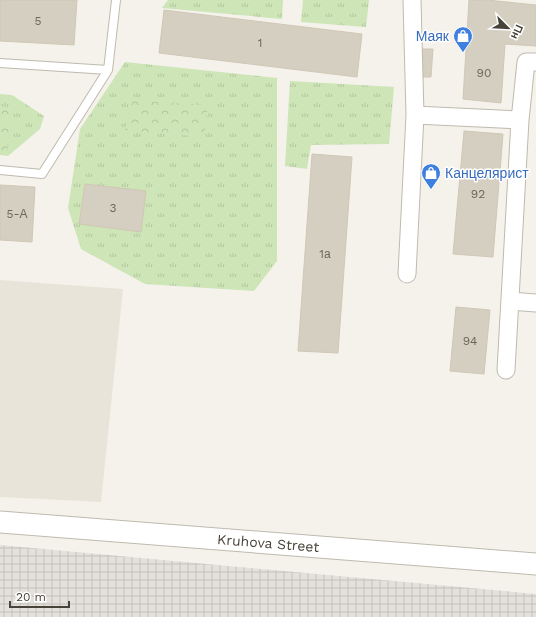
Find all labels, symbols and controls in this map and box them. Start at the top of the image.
north arrow [488,8,528,48]
house number: 5 [35,14,42,28]
text: Пн [508,23,526,41]
shop icon: Маяк [452,25,474,53]
place label: Маяк [416,28,450,44]
house number: 1 [258,36,262,50]
house number: 90 [477,66,491,80]
shop icon: Канцелярист [420,162,442,190]
place label: Канцелярист [445,165,529,181]
house number: 92 [471,187,485,201]
house number: 3 [110,201,117,215]
house number: 5-А [6,207,28,221]
house number: 1а [319,247,331,261]
house number: 94 [463,334,477,348]
street label: Kruhova Street [217,531,320,555]
scale bar [10,583,69,609]
text: 20 m [16,590,46,604]

